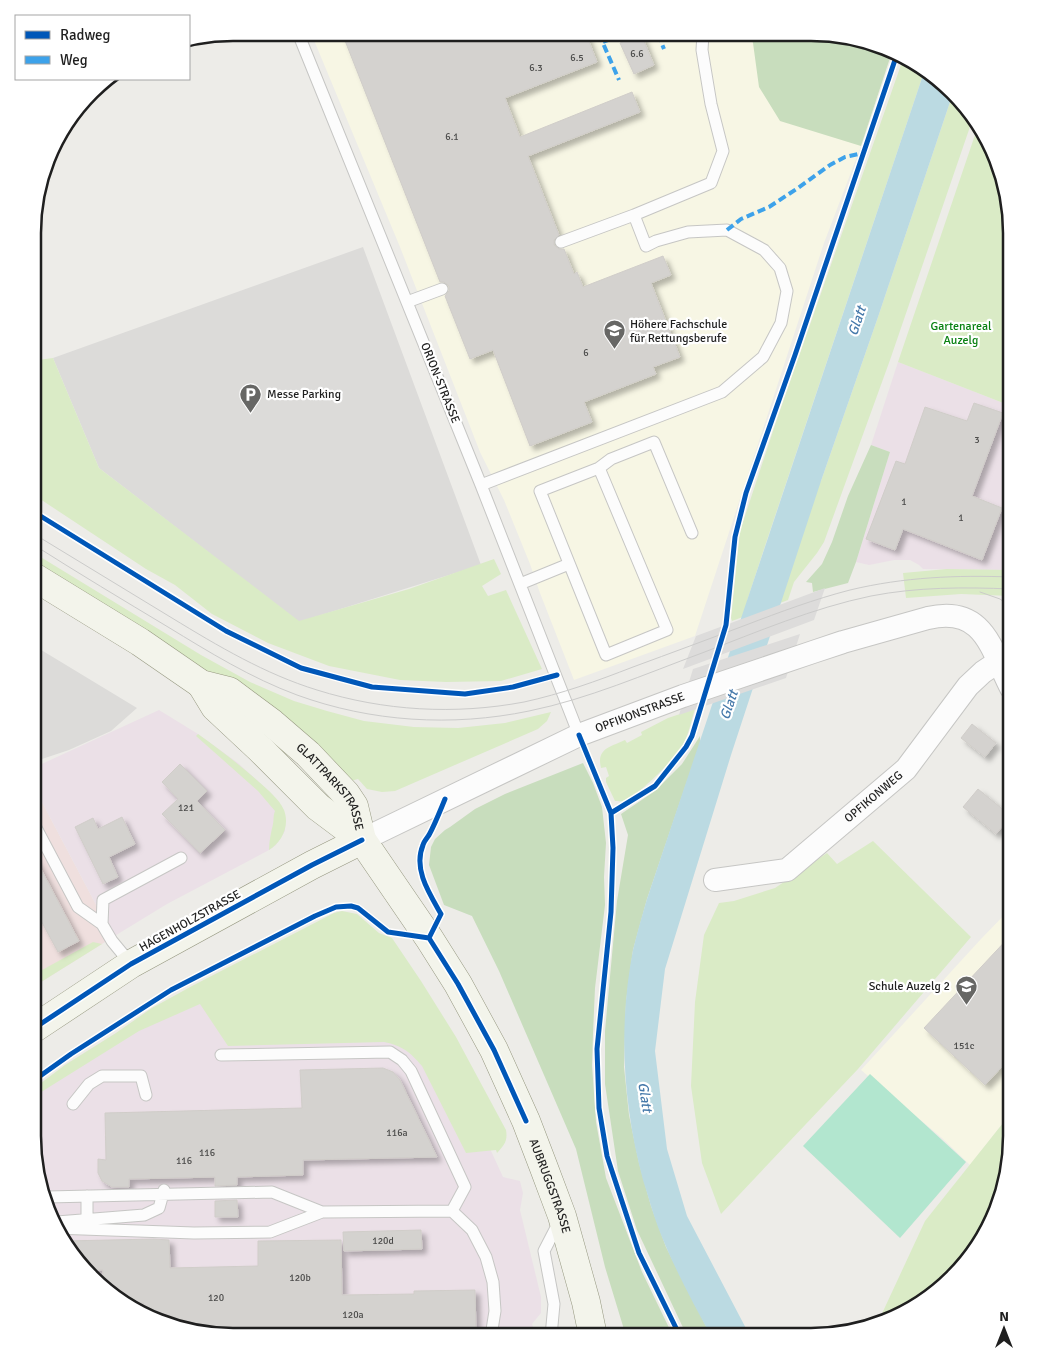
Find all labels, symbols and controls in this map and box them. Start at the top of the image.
legend [15,15,190,80]
text: Radweg [60,26,111,44]
house number: 6.6 [630,48,644,60]
text: Weg [60,51,88,69]
house number: 6.5 [570,52,584,64]
house number: 6.3 [529,62,543,74]
house number: 6.1 [445,131,459,143]
water label: Glatt [844,302,871,338]
place label: Höhere Fachschule für Rettungsberufe [630,317,727,346]
school or university icon: Höhere Fachschule für Rettungsberufe [602,319,626,350]
park label: Gartenareal Auzelg [931,319,992,348]
street label: ORION-STRASSE [417,340,463,426]
house number: 6 [583,347,589,359]
parking icon: Messe Parking [239,382,263,413]
place label: Messe Parking [267,387,341,402]
house number: 3 [974,434,980,446]
house number: 1 [901,496,907,508]
house number: 1 [958,512,964,524]
water label: Glatt [716,686,743,722]
street label: OPFIKONSTRASSE [593,689,687,736]
street label: GLATTPARKSTRASSE [293,740,367,832]
street label: OPFIKONWEG [841,768,906,826]
house number: 121 [178,802,194,814]
street label: HAGENHOLZSTRASSE [137,887,244,955]
school or university icon: Schule Auzelg 2 [954,974,978,1005]
place label: Schule Auzelg 2 [869,979,950,994]
house number: 151c [954,1040,975,1052]
water label: Glatt [634,1081,656,1115]
house number: 116a [386,1127,408,1139]
street label: AUBRUGGSTRASSE [526,1136,574,1235]
house number: 116 [199,1147,215,1159]
house number: 116 [176,1155,192,1167]
house number: 120d [372,1235,394,1247]
house number: 120b [289,1272,311,1284]
house number: 120 [208,1292,224,1304]
north arrow [979,1304,1029,1354]
text: N [999,1308,1009,1325]
house number: 120a [342,1309,364,1321]

